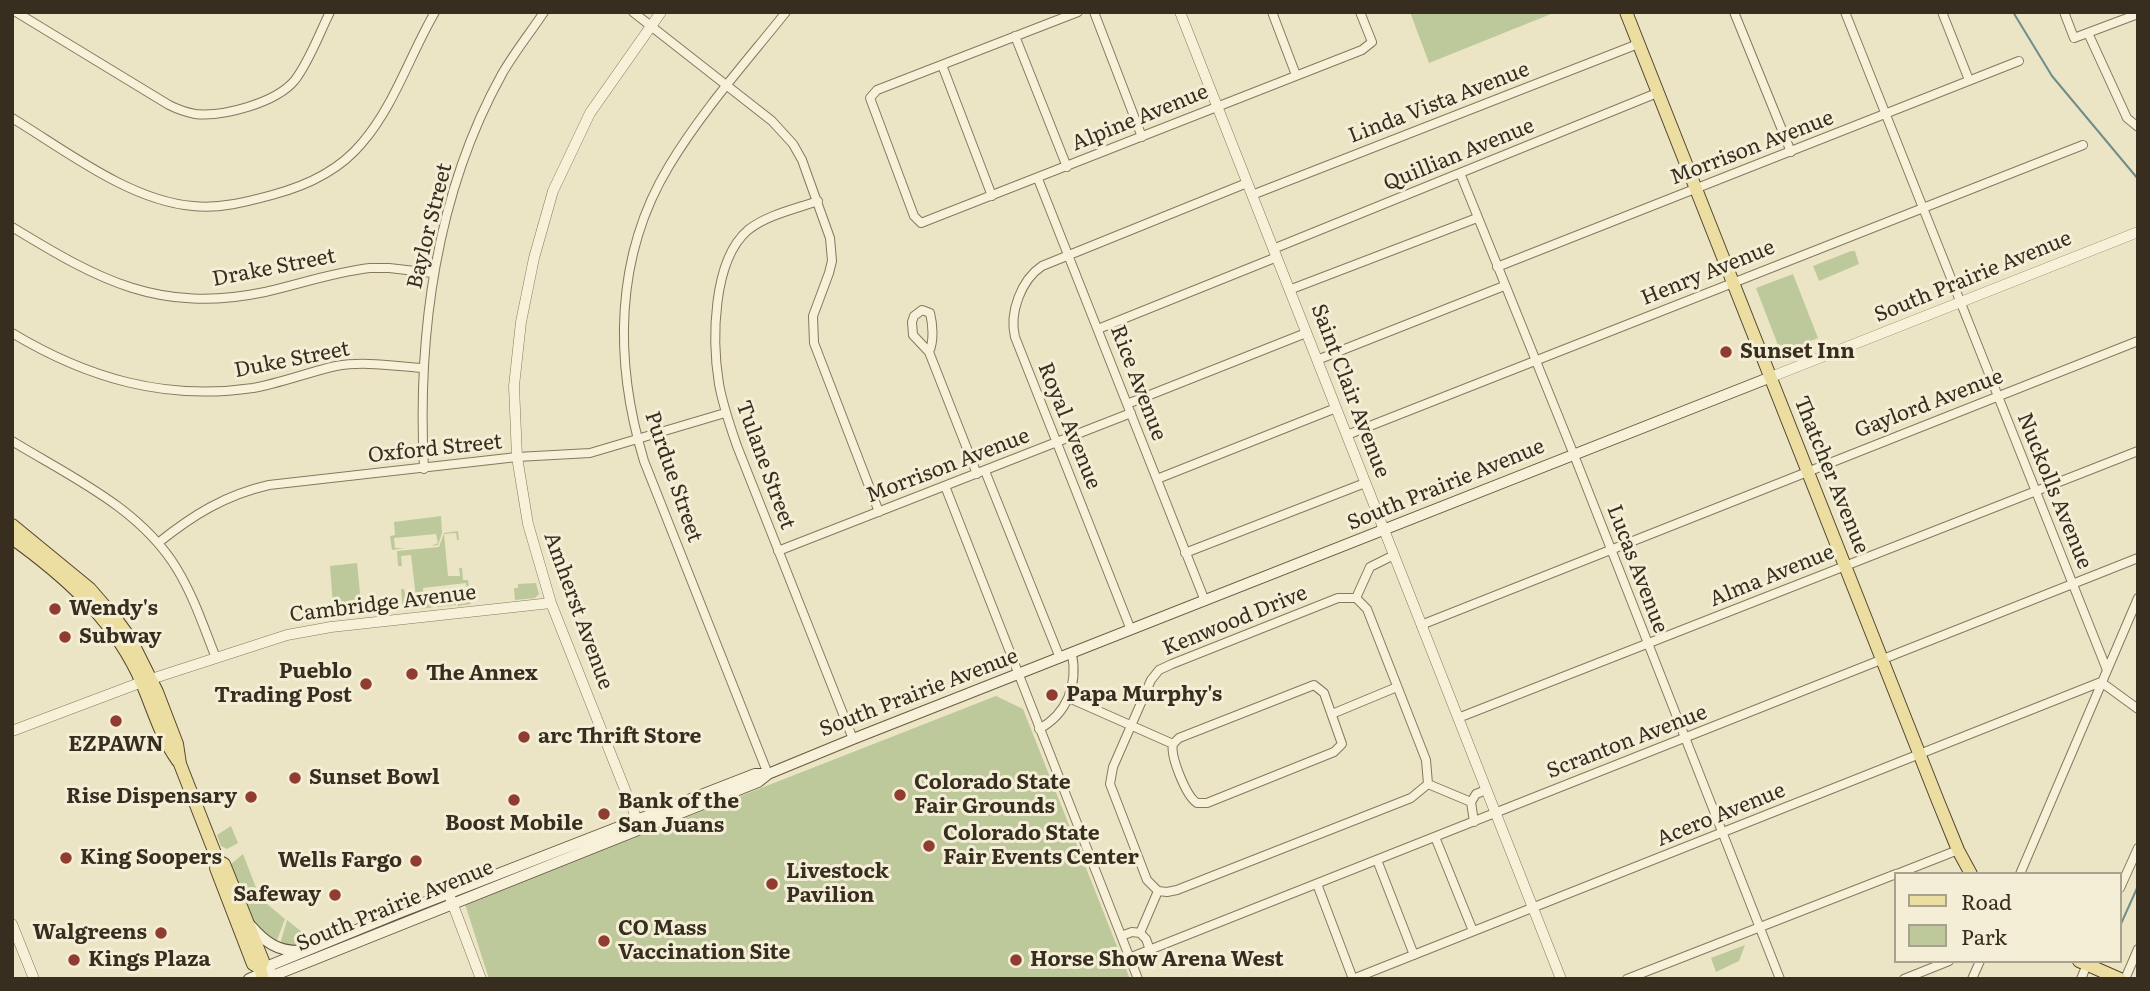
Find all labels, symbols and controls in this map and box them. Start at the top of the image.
street label: Linda Vista Avenue [1345,57,1533,149]
street label: Alpine Avenue [1068,79,1212,157]
street label: Morrison Avenue [1667,105,1837,191]
street label: Quillian Avenue [1380,113,1538,197]
street label: Baylor Street [402,161,458,291]
street label: South Prairie Avenue [1871,226,2075,328]
street label: Henry Avenue [1638,235,1778,311]
street label: Drake Street [210,244,338,292]
street label: Saint Clair Avenue [1305,300,1395,482]
street label: Rice Avenue [1104,322,1172,444]
street label: Duke Street [232,336,352,384]
place label: Sunset Inn [1740,339,1855,365]
marker: Sunset Inn [1718,344,1734,360]
street label: Royal Avenue [1032,359,1106,493]
street label: Gaylord Avenue [1851,364,2007,444]
street label: Thatcher Avenue [1788,393,1874,557]
street label: Tulane Street [730,397,800,533]
street label: Purdue Street [639,408,707,546]
street label: Nuckolls Avenue [2011,409,2097,573]
street label: Morrison Avenue [863,423,1033,509]
street label: Oxford Street [367,429,503,469]
street label: South Prairie Avenue [1344,434,1548,536]
street label: Lucas Avenue [1601,501,1673,637]
street label: Amherst Avenue [538,529,618,693]
street label: Alma Avenue [1706,540,1838,612]
street label: Cambridge Avenue [288,580,478,628]
street label: Kenwood Drive [1159,581,1311,661]
place label: Wendy's [69,596,158,622]
marker: Wendy's [47,601,63,617]
place label: Subway [79,624,162,650]
marker: Subway [57,629,73,645]
street label: South Prairie Avenue [816,643,1022,743]
place label: Pueblo Trading Post [214,659,352,709]
place label: The Annex [426,661,538,687]
marker: The Annex [404,666,420,682]
marker: Pueblo Trading Post [358,676,374,692]
place label: Papa Murphy's [1066,682,1222,708]
marker: Papa Murphy's [1044,687,1060,703]
street label: Scranton Avenue [1543,700,1711,784]
marker: EZPAWN [108,713,124,729]
place label: arc Thrift Store [538,724,701,750]
marker: arc Thrift Store [516,729,532,745]
place label: EZPAWN [68,732,164,758]
place label: Sunset Bowl [309,765,440,791]
marker: Sunset Bowl [287,770,303,786]
place label: Colorado State Fair Grounds [914,770,1071,820]
street label: Acero Avenue [1653,778,1789,852]
place label: Rise Dispensary [66,784,237,810]
marker: Colorado State Fair Grounds [892,787,908,803]
marker: Rise Dispensary [243,789,259,805]
place label: Bank of the San Juans [618,789,739,839]
marker: Boost Mobile [506,792,522,808]
marker: Bank of the San Juans [596,806,612,822]
place label: Boost Mobile [445,811,583,837]
place label: Colorado State Fair Events Center [943,821,1139,871]
marker: Colorado State Fair Events Center [921,838,937,854]
place label: King Soopers [80,845,222,871]
place label: Wells Fargo [278,848,402,874]
marker: King Soopers [58,850,74,866]
marker: Wells Fargo [408,853,424,869]
street label: South Prairie Avenue [293,855,497,957]
place label: Livestock Pavilion [786,859,889,909]
legend [1895,872,2122,963]
marker: Livestock Pavilion [764,876,780,892]
place label: Safeway [233,882,321,908]
text: Road [1961,885,2012,916]
marker: Safeway [327,887,343,903]
place label: CO Mass Vaccination Site [618,916,790,966]
place label: Walgreens [33,920,147,946]
text: Park [1961,920,2007,951]
marker: Walgreens [153,925,169,941]
marker: CO Mass Vaccination Site [596,933,612,949]
place label: Kings Plaza [88,947,211,973]
place label: Horse Show Arena West [1030,947,1284,973]
marker: Kings Plaza [66,952,82,968]
marker: Horse Show Arena West [1008,952,1024,968]

